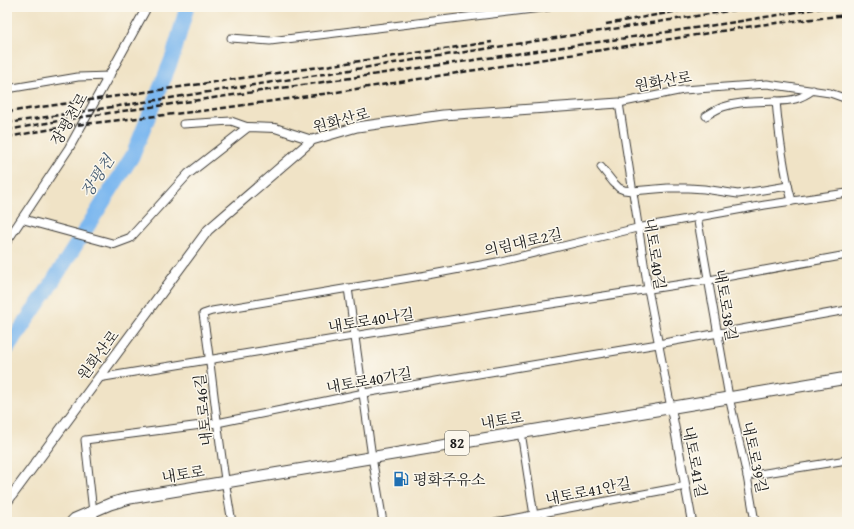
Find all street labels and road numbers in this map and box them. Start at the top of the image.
street label: 원화산로 [633,66,694,96]
street label: 장평천로 [45,88,93,149]
street label: 원화산로 [310,102,372,138]
street label: 내토로40길 [639,217,671,291]
street label: 의림대로2길 [482,223,564,261]
street label: 내토로38길 [709,268,743,342]
street label: 내토로40나길 [326,303,416,337]
street label: 원화산로 [72,325,124,384]
street label: 내토로40가길 [324,362,414,398]
street label: 내토로46길 [189,373,217,447]
street label: 내토로 [479,406,526,434]
street label: 내토로39길 [737,419,773,495]
street label: 내토로41길 [678,424,712,500]
road number: 82 [445,431,469,455]
street label: 내토로 [160,460,207,488]
street label: 내토로41안길 [543,472,633,510]

